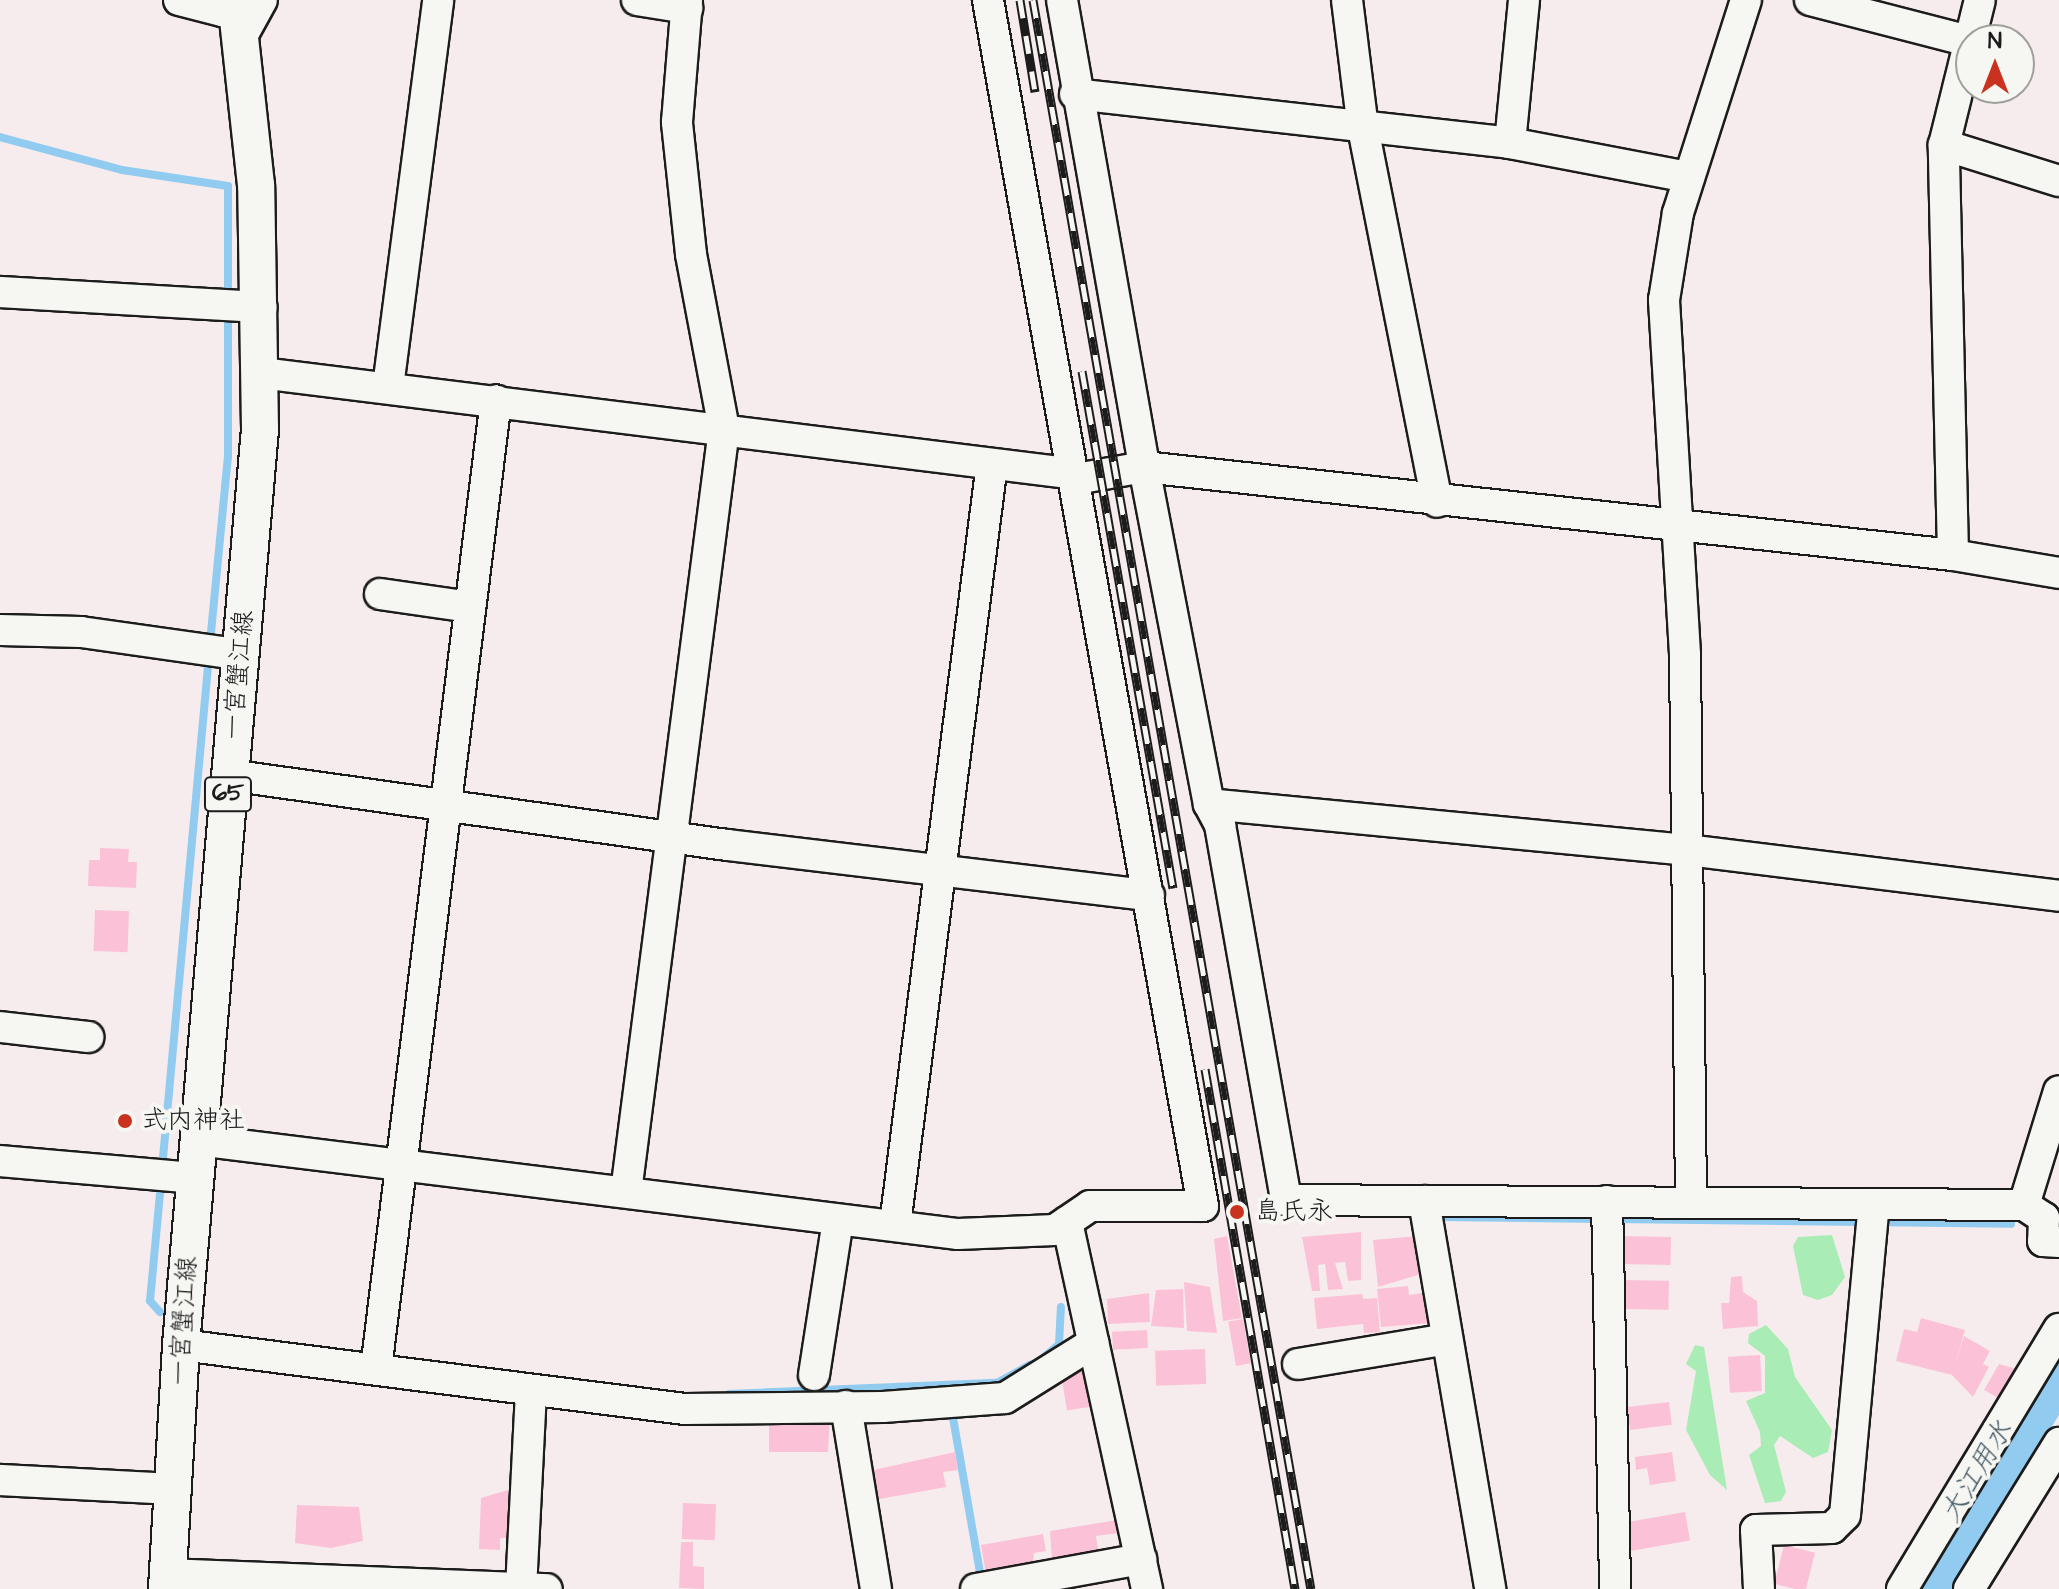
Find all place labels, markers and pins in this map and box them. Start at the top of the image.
place label: 式内神社 [141,1105,245,1137]
marker: 式内神社 [116,1112,134,1130]
place label: 島氏永 [1255,1196,1333,1228]
marker: 島氏永 [1226,1201,1248,1223]

